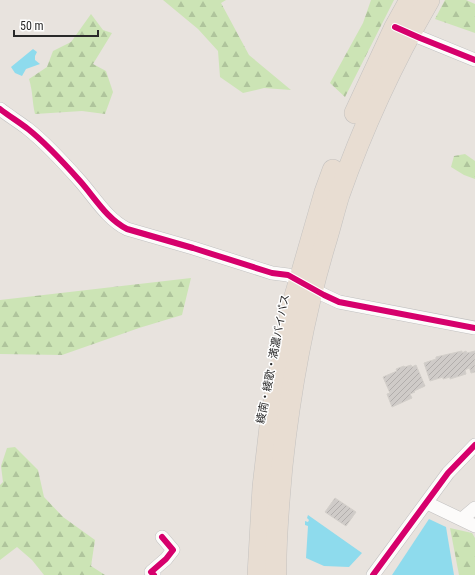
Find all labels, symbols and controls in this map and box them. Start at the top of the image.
scale bar [14,12,98,38]
text: 50 m [20,19,44,33]
street label: 綾南・綾歌・満濃バイパス [254,293,292,425]

